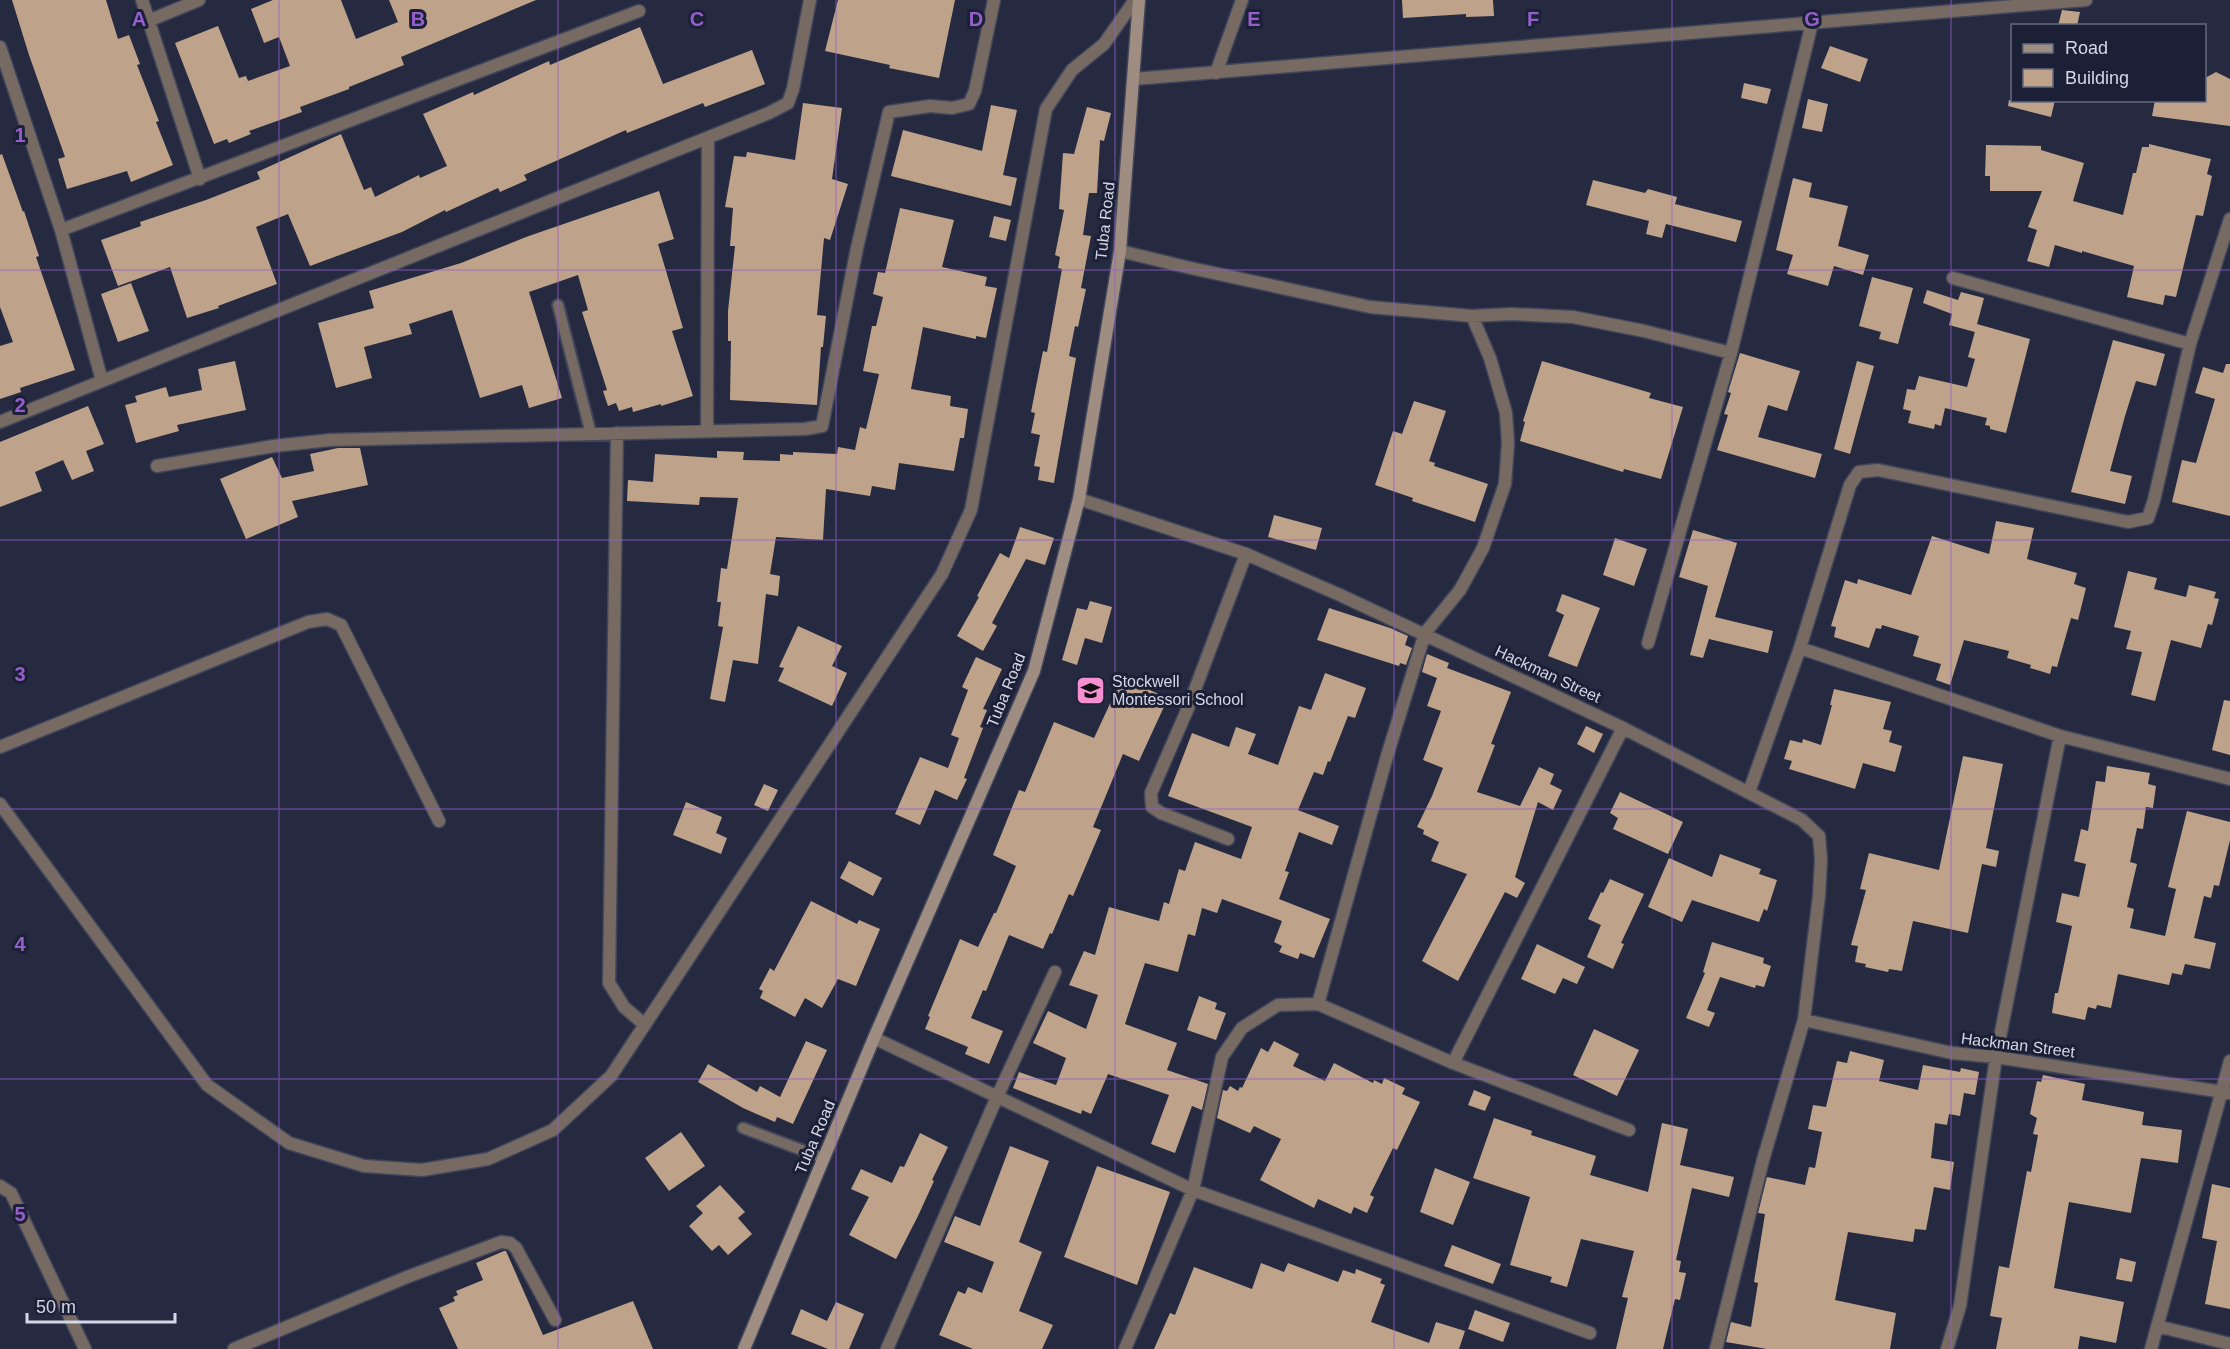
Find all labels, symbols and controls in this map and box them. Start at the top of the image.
text: A [132,8,146,30]
text: B [411,8,425,30]
text: C [690,8,704,30]
text: D [969,8,983,30]
text: E [1247,8,1261,30]
text: F [1527,8,1539,30]
text: G [1804,8,1820,30]
legend [2011,24,2206,102]
text: Road [2065,38,2108,58]
text: Building [2065,68,2129,88]
text: 1 [14,124,26,146]
street label: Tuba Road [1092,181,1118,261]
text: 2 [14,394,26,416]
street label: Hackman Street [1492,642,1604,706]
street label: Tuba Road [983,650,1029,730]
text: 3 [14,663,26,685]
place label: Stockwell Montessori School [1112,673,1244,708]
school or university icon: Stockwell Montessori School [1075,674,1107,706]
text: 4 [14,933,26,955]
street label: Hackman Street [1960,1030,2077,1060]
street label: Tuba Road [792,1098,838,1176]
text: 5 [14,1203,26,1225]
scale bar [27,1286,176,1324]
text: 50 m [36,1297,76,1317]

